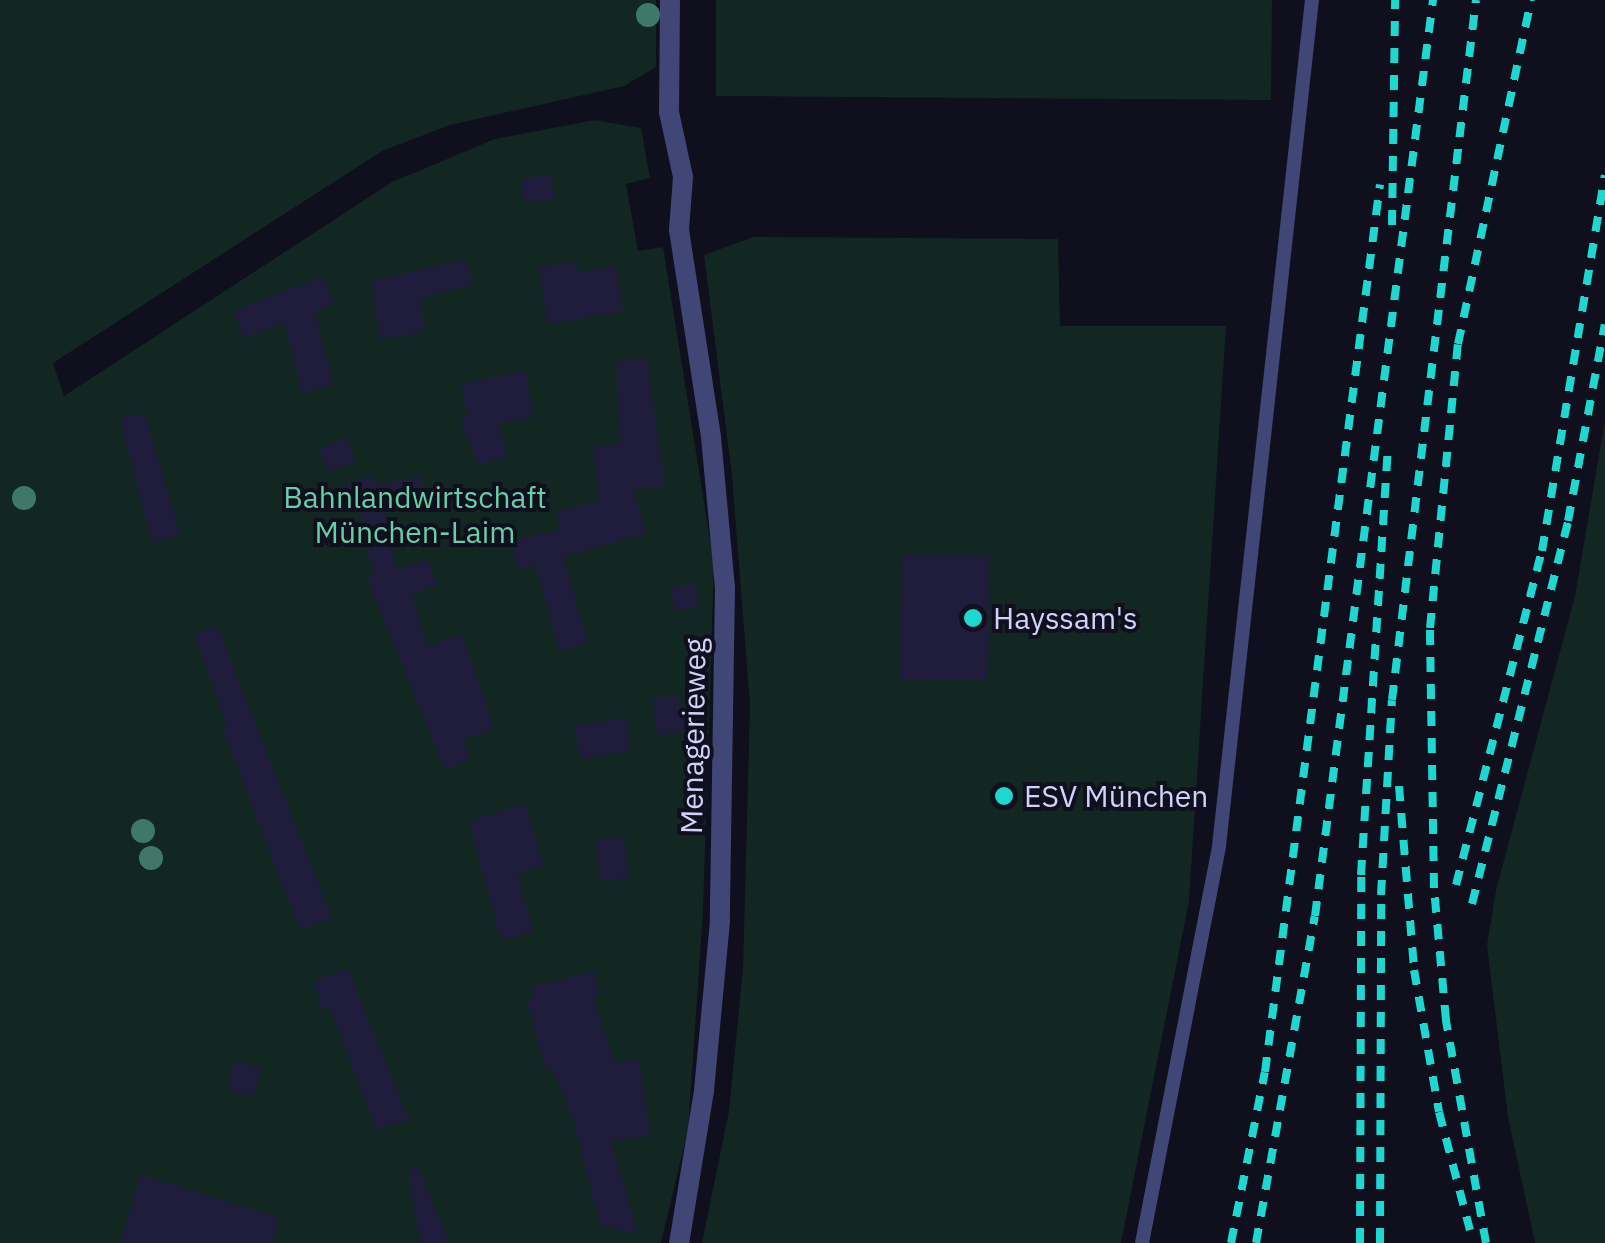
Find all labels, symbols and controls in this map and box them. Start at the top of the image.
park label: Bahnlandwirtschaft München-Laim [283,479,547,550]
place label: Hayssam's [993,600,1138,636]
marker: Hayssam's [962,607,984,629]
street label: Menagerieweg [673,638,713,834]
place label: ESV München [1024,778,1208,814]
marker: ESV München [993,785,1015,807]

